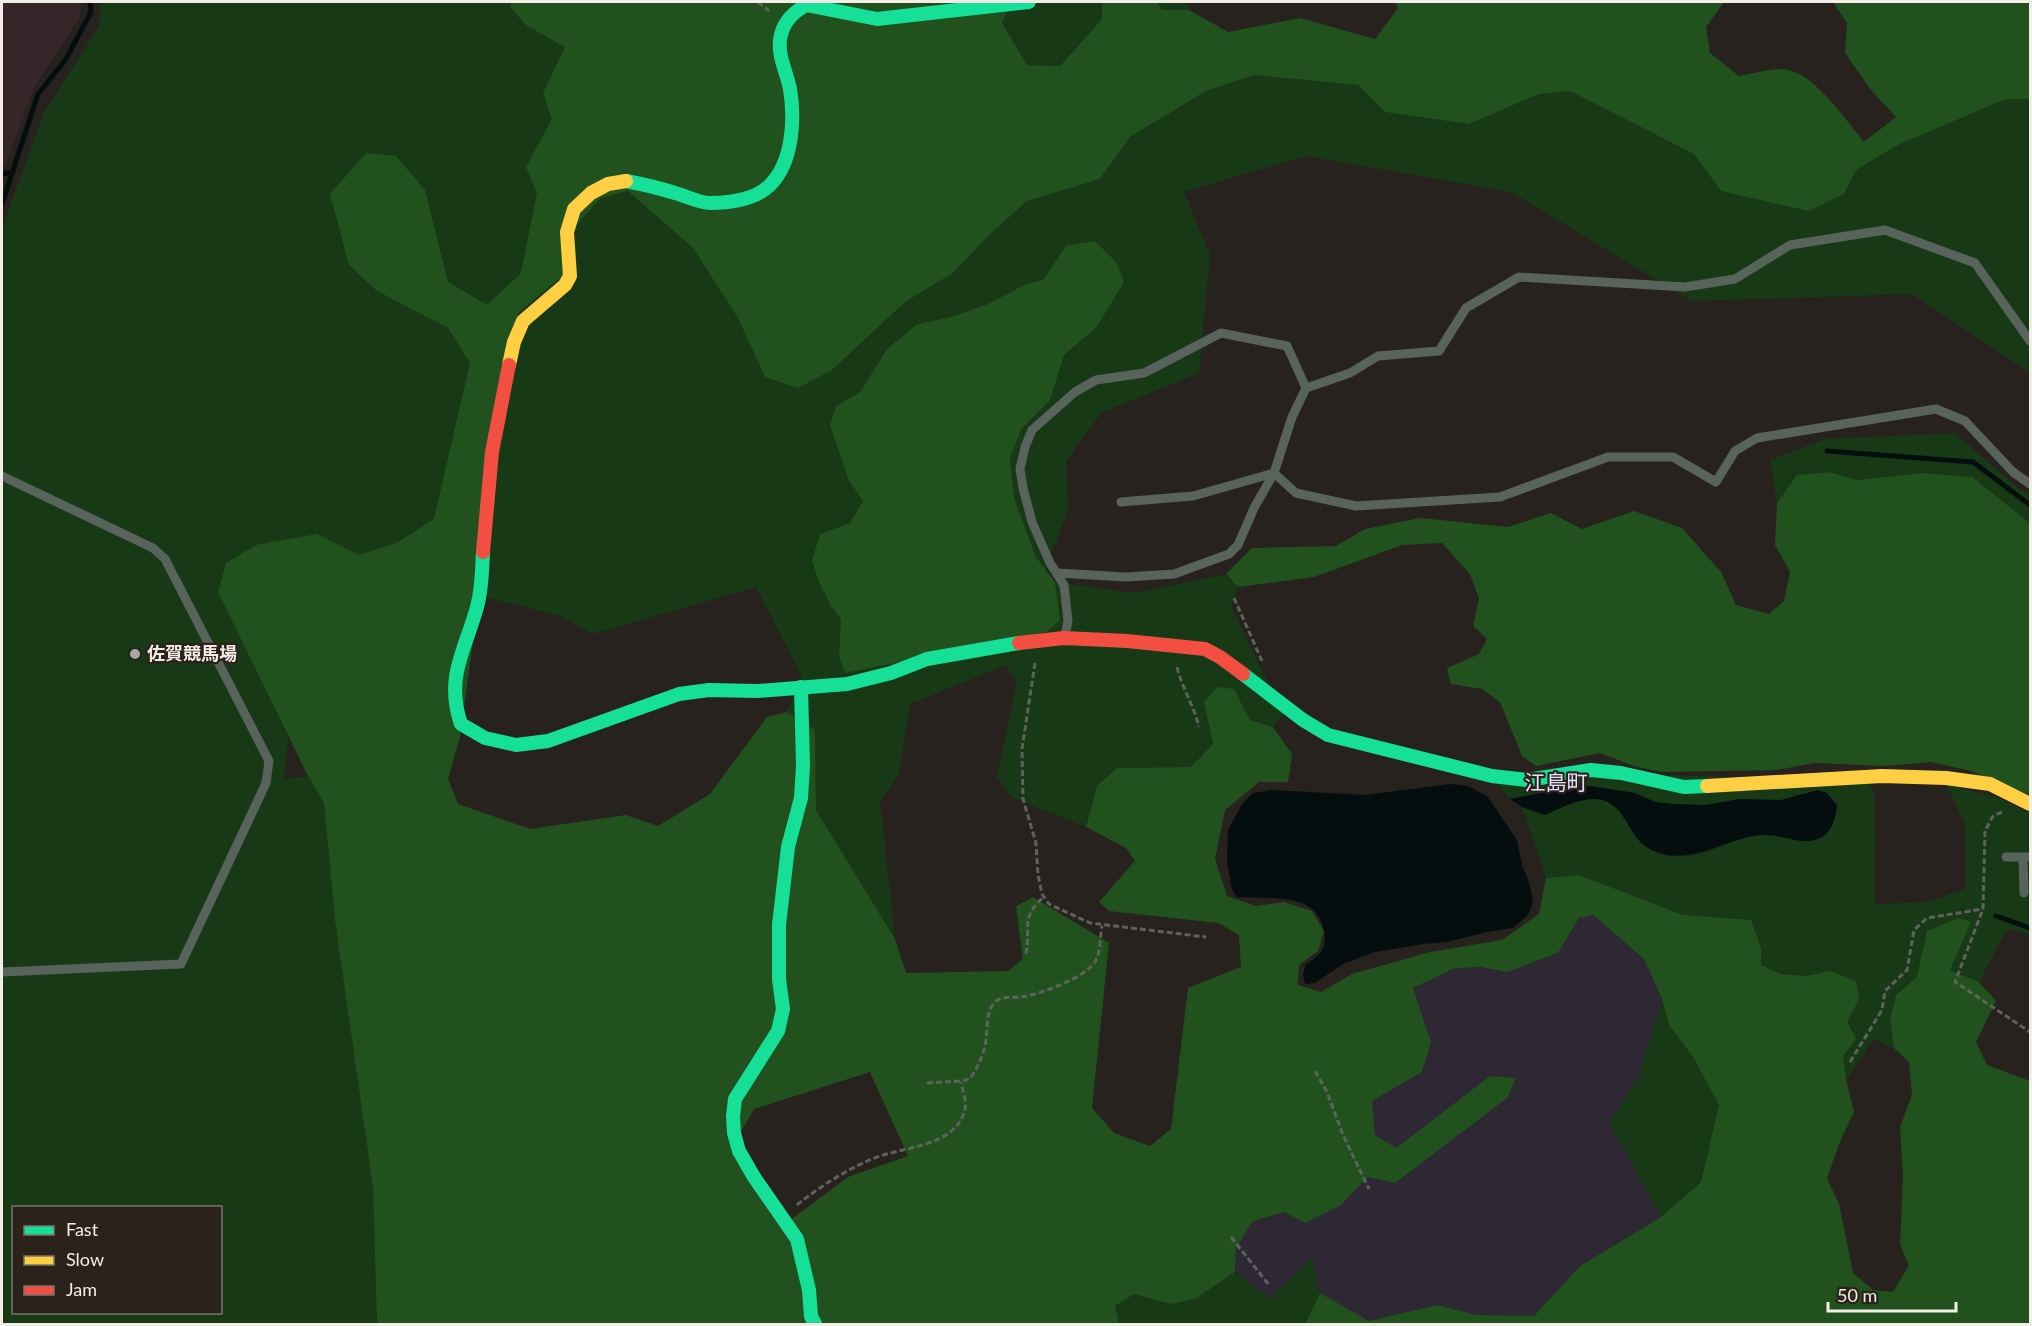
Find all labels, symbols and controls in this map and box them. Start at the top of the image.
place label: 佐賀競馬場 [147,642,237,664]
marker: 佐賀競馬場 [128,647,142,661]
district label: 江島町 [1525,769,1588,794]
legend [12,1206,222,1314]
text: Fast [66,1218,99,1240]
text: Slow [66,1248,104,1270]
scale bar [1828,1275,1956,1313]
text: Jam [66,1278,97,1300]
text: 50 m [1837,1284,1877,1306]

